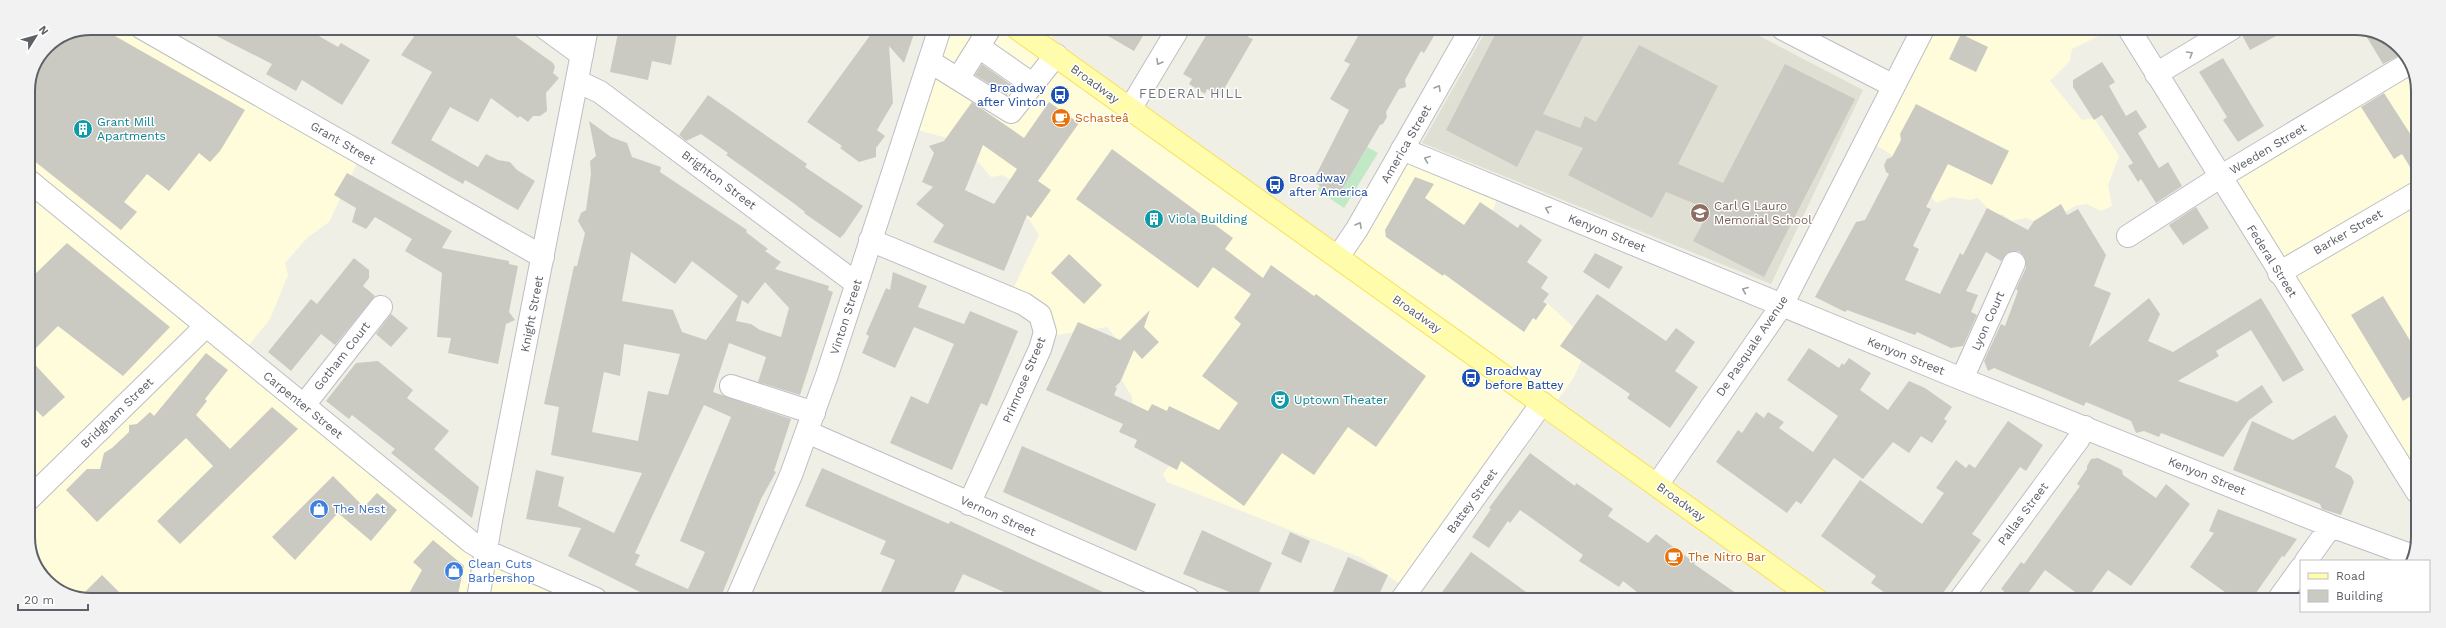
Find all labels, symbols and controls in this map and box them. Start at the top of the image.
north arrow [16,16,56,56]
text: N [36,23,51,37]
one-way arrow [2186,51,2193,58]
one-way arrow [1156,58,1163,65]
street label: Broadway [1068,62,1123,107]
place label: Broadway after Vinton [977,81,1047,109]
bus stop icon: Broadway after Vinton [1049,84,1071,106]
one-way arrow [1433,85,1440,92]
district label: FEDERAL HILL [1139,86,1243,101]
street label: America Street [1378,102,1434,186]
cafe icon: Schasteâ [1050,107,1072,129]
place label: Schasteâ [1075,111,1129,125]
place label: Grant Mill Apartments [97,115,166,143]
building icon: Grant Mill Apartments [72,118,94,140]
street label: Grant Street [308,119,378,167]
street label: Weeden Street [2227,121,2309,177]
street label: Brighton Street [679,147,759,213]
one-way arrow [1424,156,1432,164]
place label: Broadway after America [1289,171,1368,199]
bus stop icon: Broadway after America [1264,174,1286,196]
place label: Carl G Lauro Memorial School [1714,199,1812,227]
school or university icon: Carl G Lauro Memorial School [1689,202,1711,224]
one-way arrow [1544,205,1551,213]
street label: Barker Street [2311,206,2385,258]
building icon: Viola Building [1143,208,1165,230]
street label: Kenyon Street [1566,211,1648,255]
place label: Viola Building [1168,212,1248,226]
one-way arrow [1355,222,1362,229]
street label: Federal Street [2244,222,2300,300]
street label: Knight Street [518,275,546,353]
street label: Vinton Street [827,278,865,356]
one-way arrow [1742,287,1750,295]
street label: Lyon Court [1969,289,2007,353]
street label: Broadway [1390,292,1445,336]
street label: De Pasquale Avenue [1713,293,1791,399]
street label: Gotham Court [311,319,373,393]
street label: Kenyon Street [1865,334,1947,378]
street label: Primrose Street [1000,335,1048,425]
place label: Broadway before Battey [1485,364,1564,392]
bus stop icon: Broadway before Battey [1460,367,1482,389]
street label: Carpenter Street [260,369,346,441]
street label: Bridgham Street [78,375,156,451]
theatre icon: Uptown Theater [1269,389,1291,411]
place label: Uptown Theater [1294,393,1388,407]
street label: Kenyon Street [2166,454,2248,498]
street label: Battey Street [1444,466,1500,536]
street label: Broadway [1654,480,1709,525]
street label: Pallas Street [1995,480,2051,548]
street label: Vernon Street [958,493,1038,539]
shop icon: The Nest [308,498,330,520]
place label: The Nest [333,502,385,516]
cafe icon: The Nitro Bar [1663,546,1685,568]
place label: The Nitro Bar [1688,550,1766,564]
place label: Clean Cuts Barbershop [468,557,535,585]
shop icon: Clean Cuts Barbershop [443,560,465,582]
legend [2300,560,2430,612]
text: Road [2336,569,2365,583]
scale bar [18,586,88,612]
text: Building [2336,589,2383,603]
text: 20 m [24,593,54,607]

